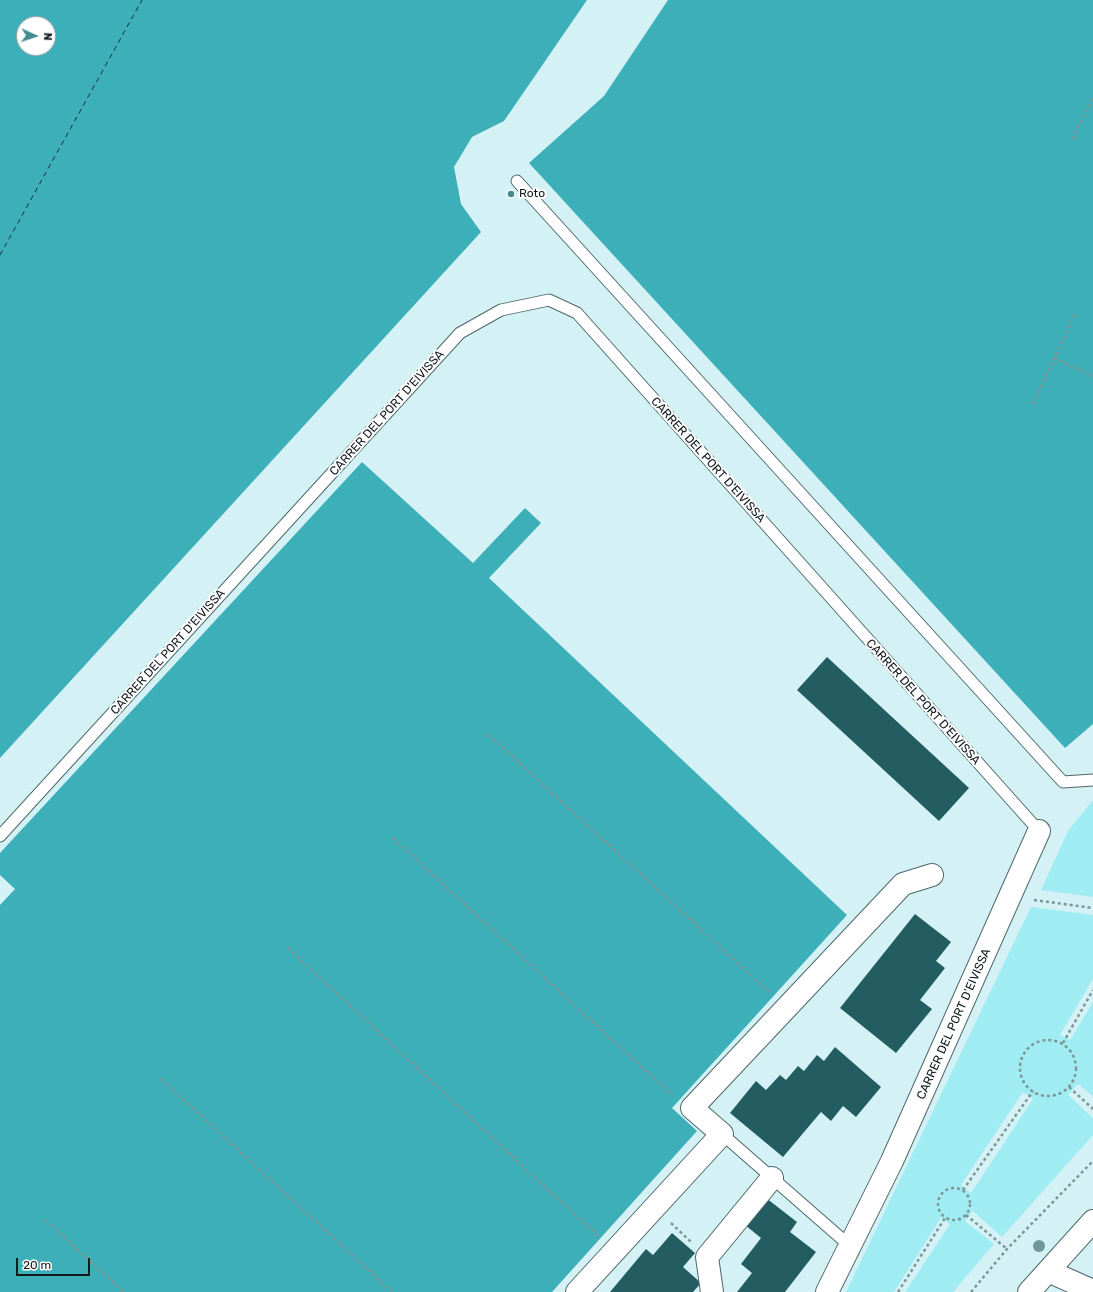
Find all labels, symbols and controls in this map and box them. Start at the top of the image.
north arrow [16,16,56,56]
text: N [41,32,54,41]
place label: Roto [519,187,545,201]
marker: Roto [506,189,516,199]
street label: CARRER DEL PORT D'EIVISSA [327,347,447,479]
street label: CARRER DEL PORT D'EIVISSA [648,394,768,526]
street label: CARRER DEL PORT D'EIVISSA [108,586,228,718]
street label: CARRER DEL PORT D'EIVISSA [863,636,983,768]
street label: CARRER DEL PORT D'EIVISSA [914,946,994,1102]
scale bar [18,1250,92,1276]
text: 20 m [23,1258,51,1272]

